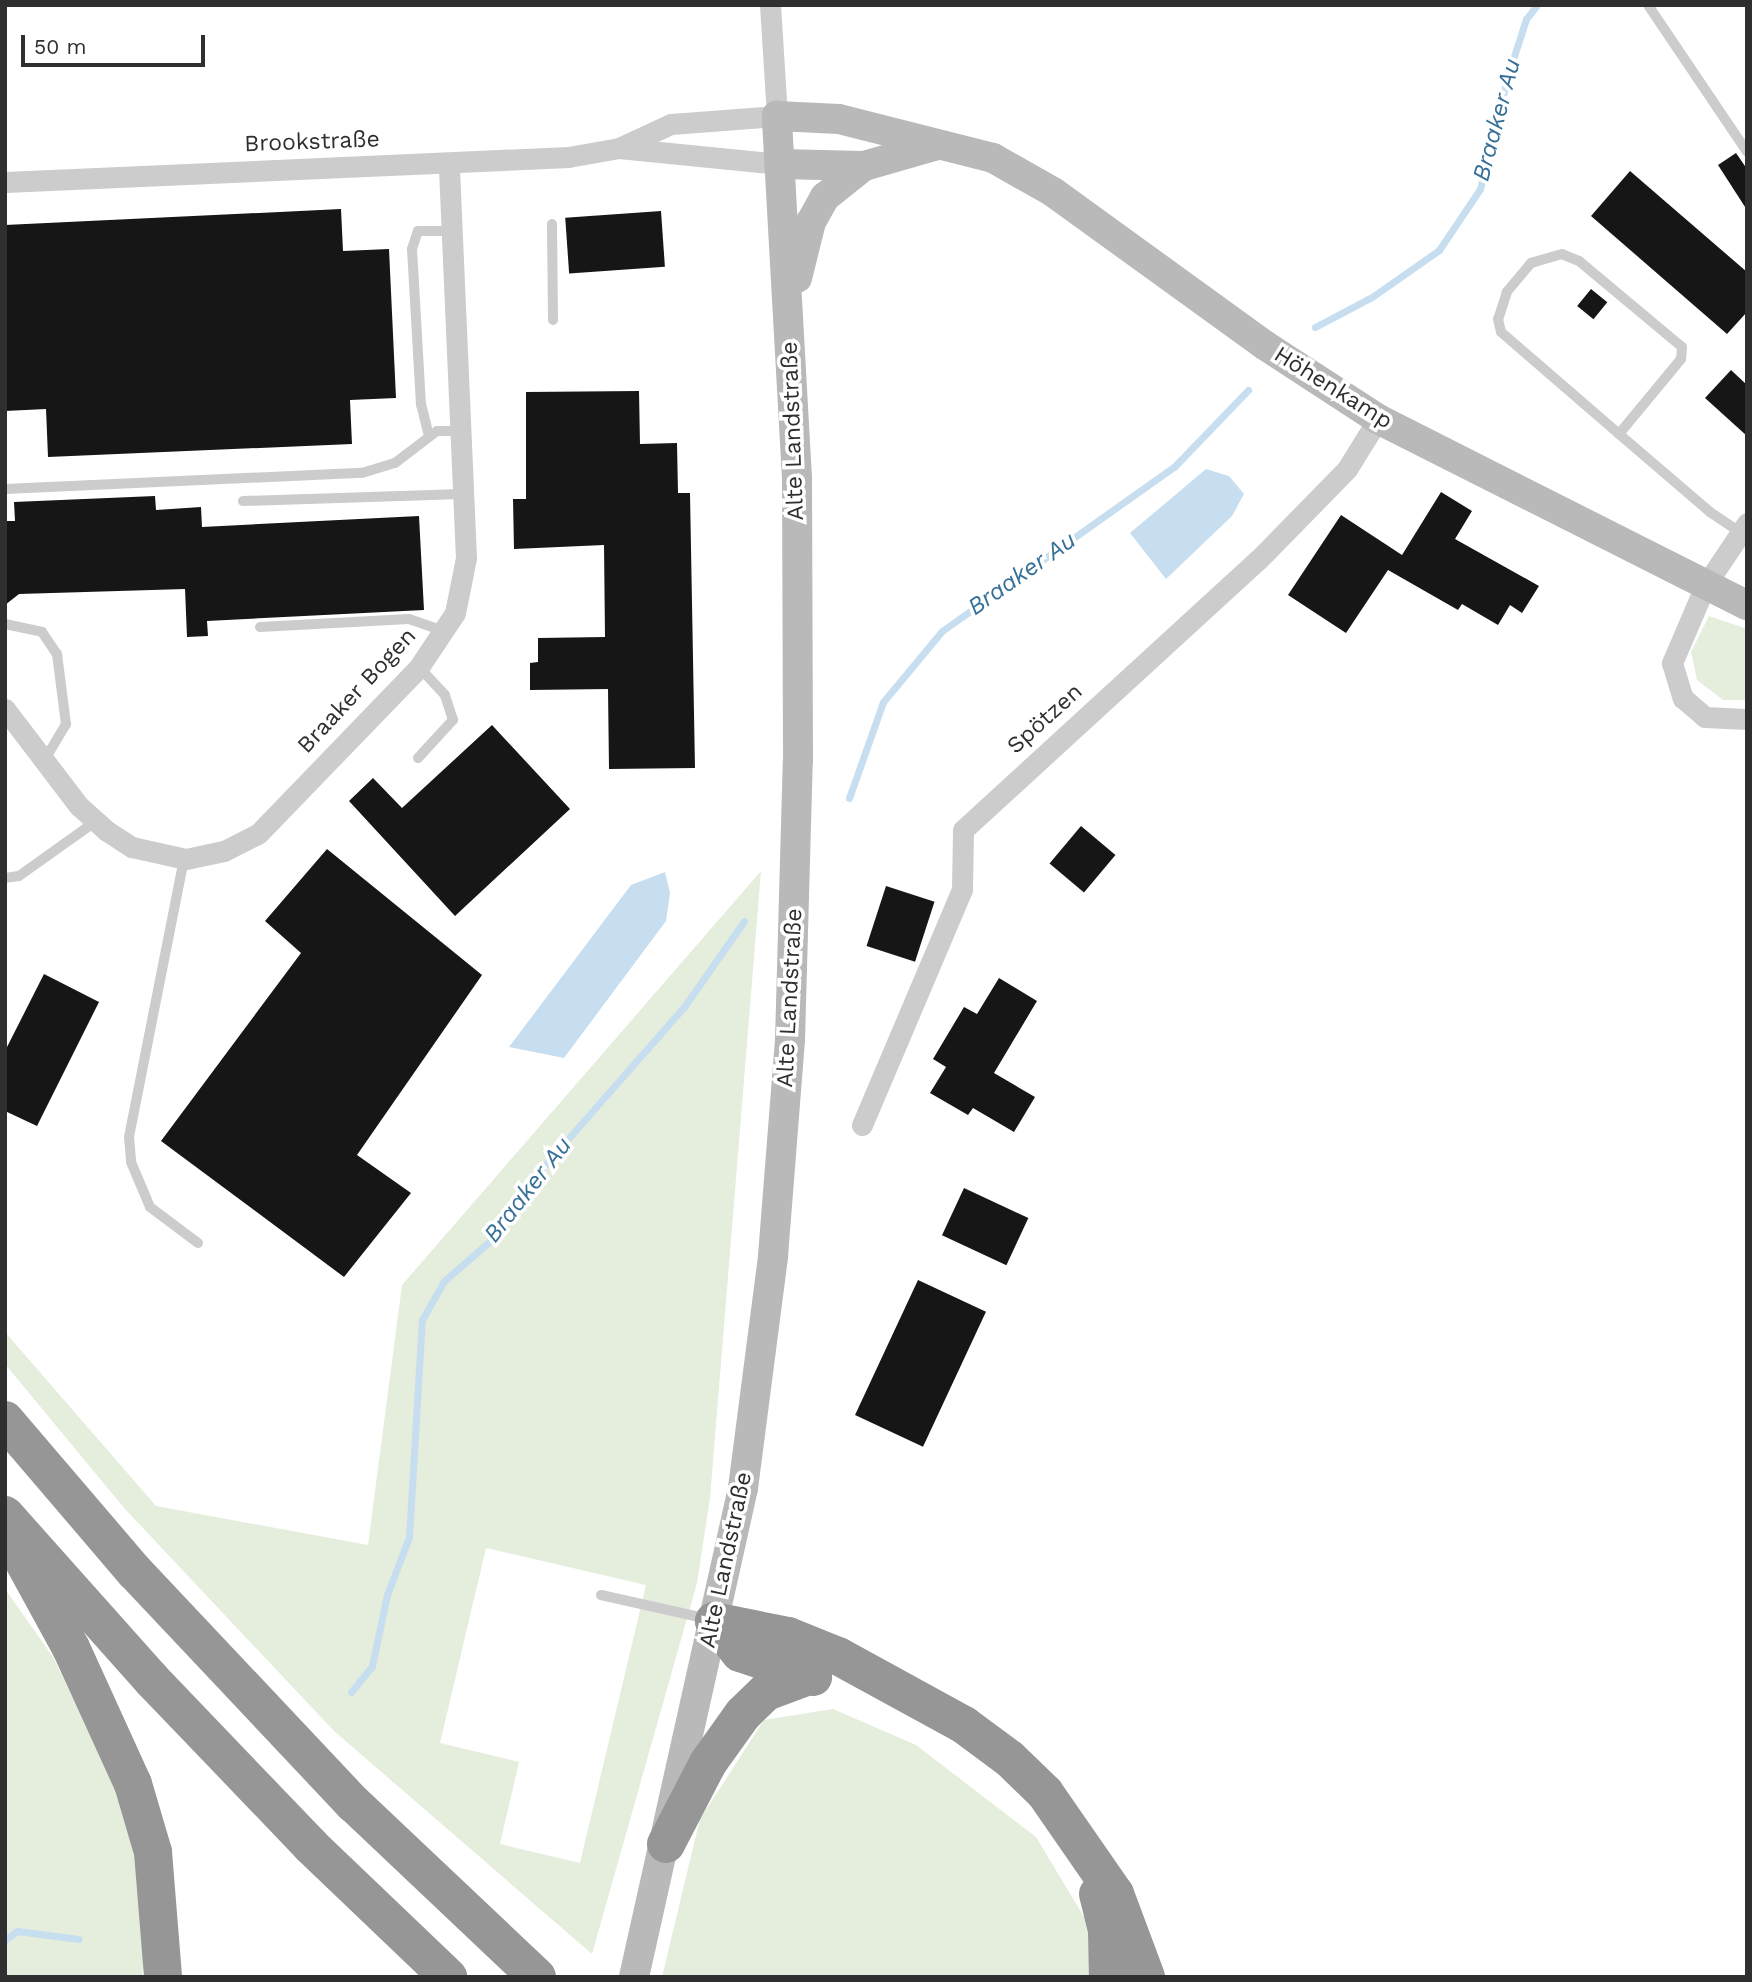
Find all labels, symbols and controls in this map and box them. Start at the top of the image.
scale bar [24,21,208,65]
text: 50 m [34,34,86,59]
water label: Braaker Au [1467,55,1527,185]
street label: Brookstraße [244,126,380,158]
street label: Alte Landstraße [776,341,810,521]
street label: Höhenkamp [1269,341,1397,435]
water label: Braaker Au [962,526,1082,622]
street label: Braaker Bogen [292,622,422,760]
street label: Spötzen [1002,678,1088,760]
street label: Alte Landstraße [772,908,808,1088]
water label: Braaker Au [478,1131,578,1249]
street label: Alte Landstraße [694,1469,758,1651]

